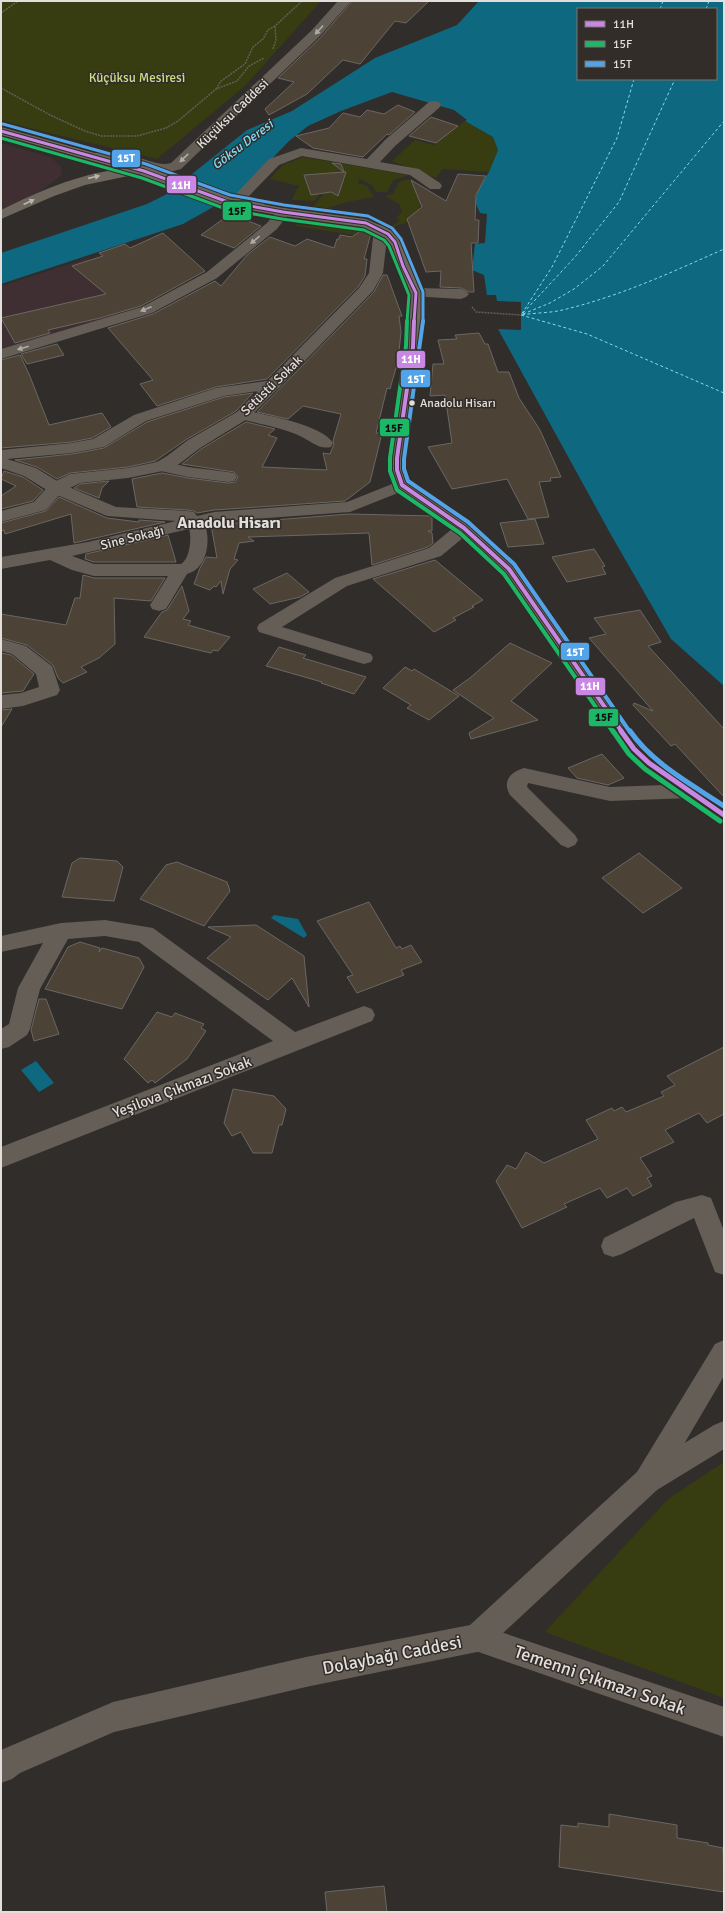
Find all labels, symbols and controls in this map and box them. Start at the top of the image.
legend [577,8,717,80]
text: 11H [613,17,634,32]
one-way arrow [314,25,324,35]
text: 15F [613,37,632,52]
text: 15T [613,57,632,72]
park label: Küçüksu Mesiresi [89,70,185,86]
street label: Küçüksu Caddesi [193,75,272,152]
water label: Göksu Deresi [209,116,278,173]
line badge: 15T [111,149,141,168]
text: 15T [117,152,135,165]
one-way arrow [179,153,189,163]
one-way arrow [88,173,100,179]
line badge: 11H [166,175,197,194]
text: 11H [171,179,191,192]
one-way arrow [23,199,34,205]
line badge: 15F [222,201,252,221]
text: 15F [228,205,246,218]
one-way arrow [250,235,261,244]
one-way arrow [140,307,152,313]
one-way arrow [16,345,28,351]
line badge: 11H [396,350,426,369]
street label: Setüstü Sokak [238,352,306,419]
text: 11H [401,353,421,366]
line badge: 15T [400,369,431,388]
text: 15T [407,373,425,386]
place label: Anadolu Hisarı [420,396,496,411]
marker: Anadolu Hisarı [407,398,417,408]
line badge: 15F [379,418,410,437]
text: 15F [385,422,403,435]
district label: Anadolu Hisarı [177,513,281,533]
street label: Sine Sokağı [99,522,166,554]
line badge: 15T [560,642,590,661]
text: 15T [566,646,584,659]
line badge: 11H [575,677,606,696]
text: 11H [580,680,600,693]
line badge: 15F [588,708,619,727]
text: 15F [595,711,613,724]
street label: Yeşilova Çıkmazı Sokak [110,1052,255,1122]
street label: Dolaybağı Caddesi [321,1631,463,1679]
street label: Temenni Çıkmazı Sokak [511,1640,689,1720]

